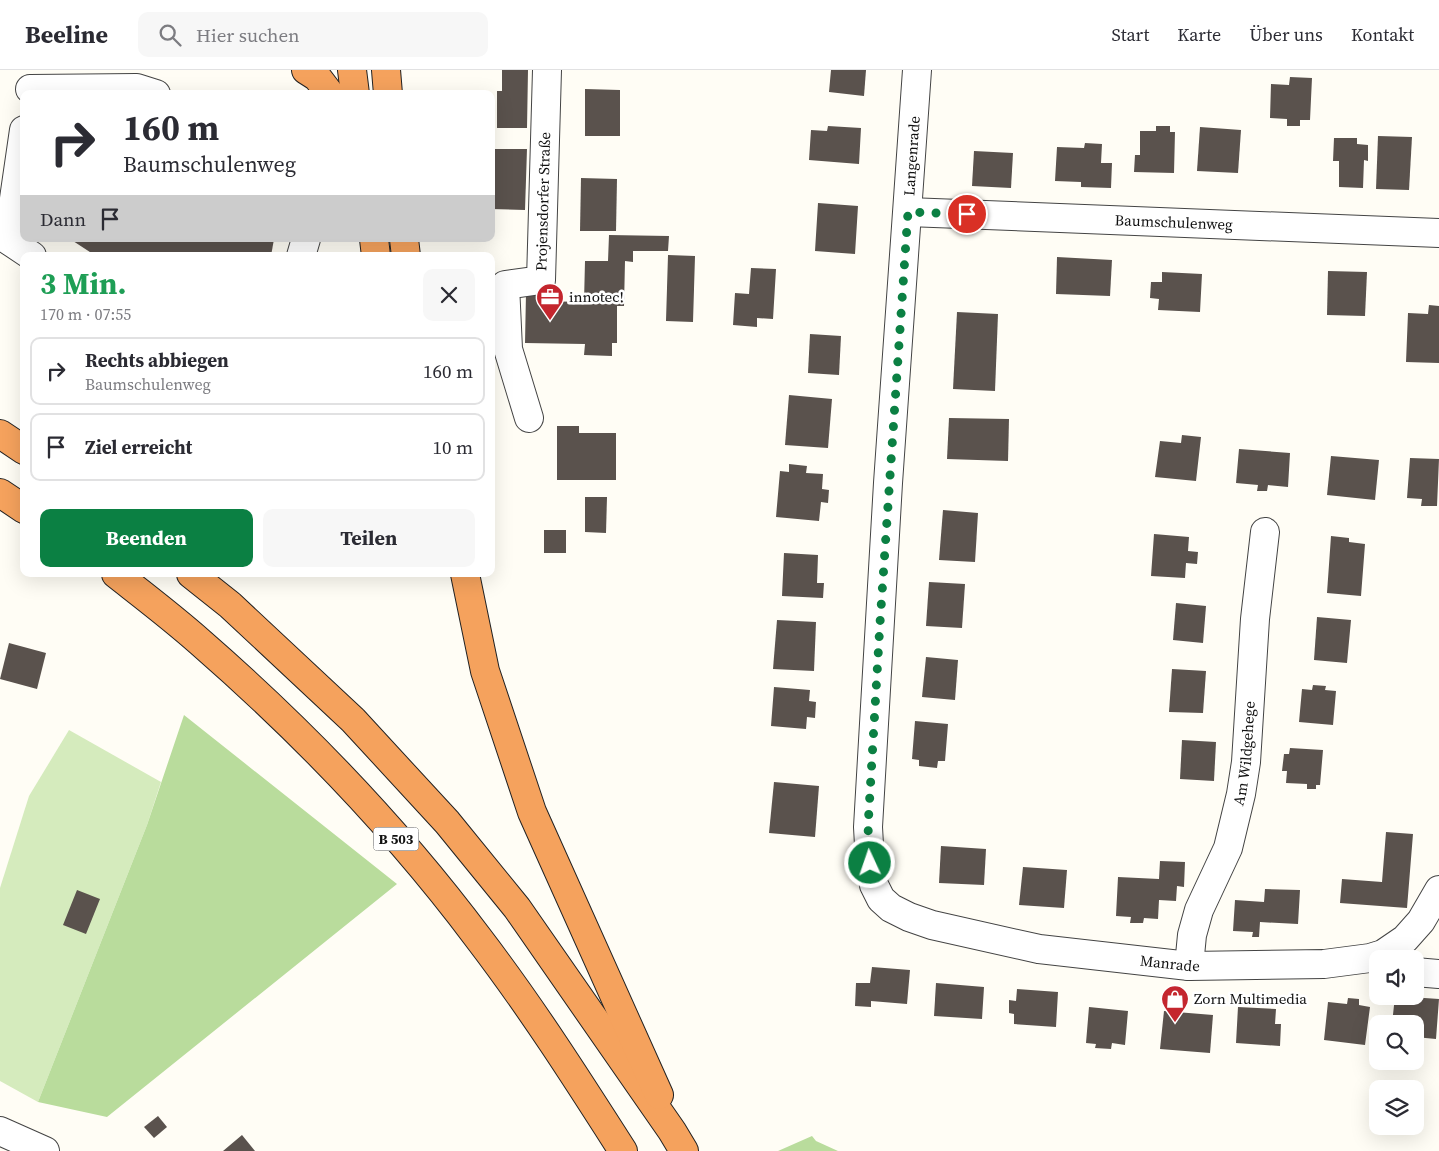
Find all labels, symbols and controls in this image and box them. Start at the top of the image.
search box [138,12,488,57]
text: Beeline [25,18,108,51]
icon: search [156,21,184,49]
text: Hier suchen [196,22,300,48]
text: Start [1112,22,1149,47]
text: Karte [1177,22,1221,47]
text: Über uns [1249,22,1323,47]
text: Kontakt [1351,22,1414,47]
text: 160 m [123,104,219,152]
icon: right [40,110,105,175]
street label: Langenrade [898,115,925,197]
street label: Projensdorfer Straße [530,131,555,271]
text: Baumschulenweg [123,149,296,179]
pin [946,193,988,235]
icon: arrive [953,200,981,228]
icon: arrive [96,205,124,233]
text: Dann [40,206,86,232]
street label: Baumschulenweg [1114,209,1233,235]
text: 3 Min. [40,263,127,304]
button: close [423,269,475,321]
office icon: innotec! [535,282,565,321]
place label: innotec! [569,286,624,307]
text: 170 m · 07:55 [40,303,131,325]
text: Rechts abbiegen [85,347,229,373]
icon: right [42,357,70,385]
text: 160 m [423,358,473,384]
text: Baumschulenweg [85,373,211,395]
icon: arrive [42,433,70,461]
text: Ziel erreicht [85,434,192,460]
text: 10 m [432,434,473,460]
button: Beenden [40,509,253,567]
button: Teilen [263,509,475,567]
street label: Am Wildgehege [1228,700,1260,808]
road number: B 503 [374,828,418,851]
position arrow [843,836,895,888]
street label: Manrade [1139,950,1200,976]
map controls [1369,950,1424,1135]
button: sound [1369,950,1424,1005]
shop icon: Zorn Multimedia [1160,984,1190,1023]
place label: Zorn Multimedia [1194,988,1307,1009]
button: search [1369,1015,1424,1070]
button: layers [1369,1080,1424,1135]

